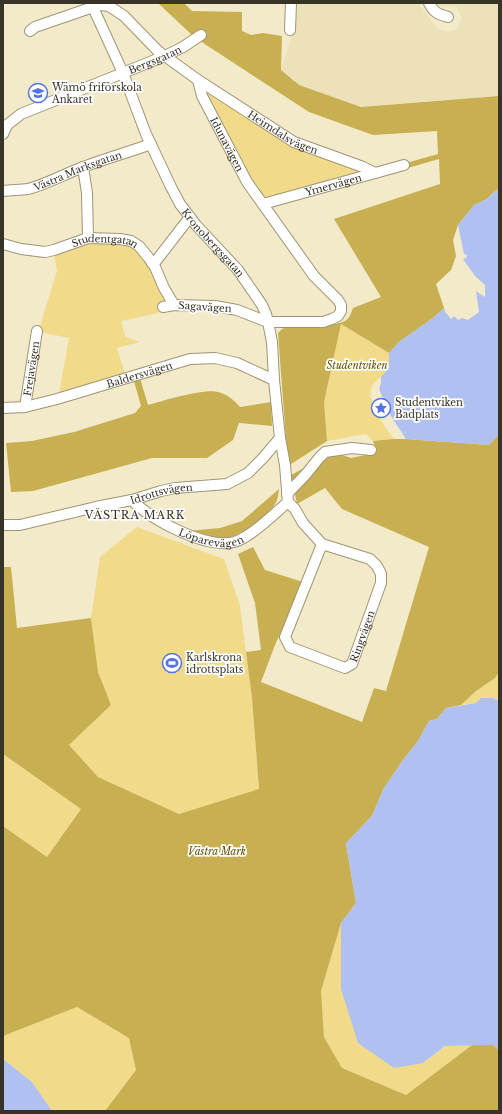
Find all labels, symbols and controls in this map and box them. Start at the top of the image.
street label: Bergsgatan [126,42,184,77]
place label: Wämö friförskola Ankaret [51,81,142,106]
school or university icon: Wämö friförskola Ankaret [27,82,49,104]
street label: Heimdalsvägen [245,107,320,157]
street label: Idunavägen [208,115,247,174]
street label: Västra Marksgatan [31,148,123,194]
street label: Ymervägen [303,171,363,199]
street label: Kronobergsgatan [179,206,247,280]
street label: Studentgatan [70,231,141,251]
street label: Sagavägen [178,299,232,315]
street label: Frejavägen [20,340,42,397]
street label: Baldersvägen [105,358,174,390]
park label: Studentviken [326,359,388,372]
place label: Studentviken Badplats [395,396,463,421]
place icon: Studentviken Badplats [370,397,392,419]
street label: Idrottsvägen [128,480,193,507]
district label: VÄSTRA MARK [84,508,185,522]
street label: Löparevägen [177,525,246,550]
street label: Ringvägen [347,608,377,664]
place label: Karlskrona idrottsplats [186,651,244,676]
sports icon: Karlskrona idrottsplats [161,652,183,674]
park label: Västra Mark [188,845,246,858]

